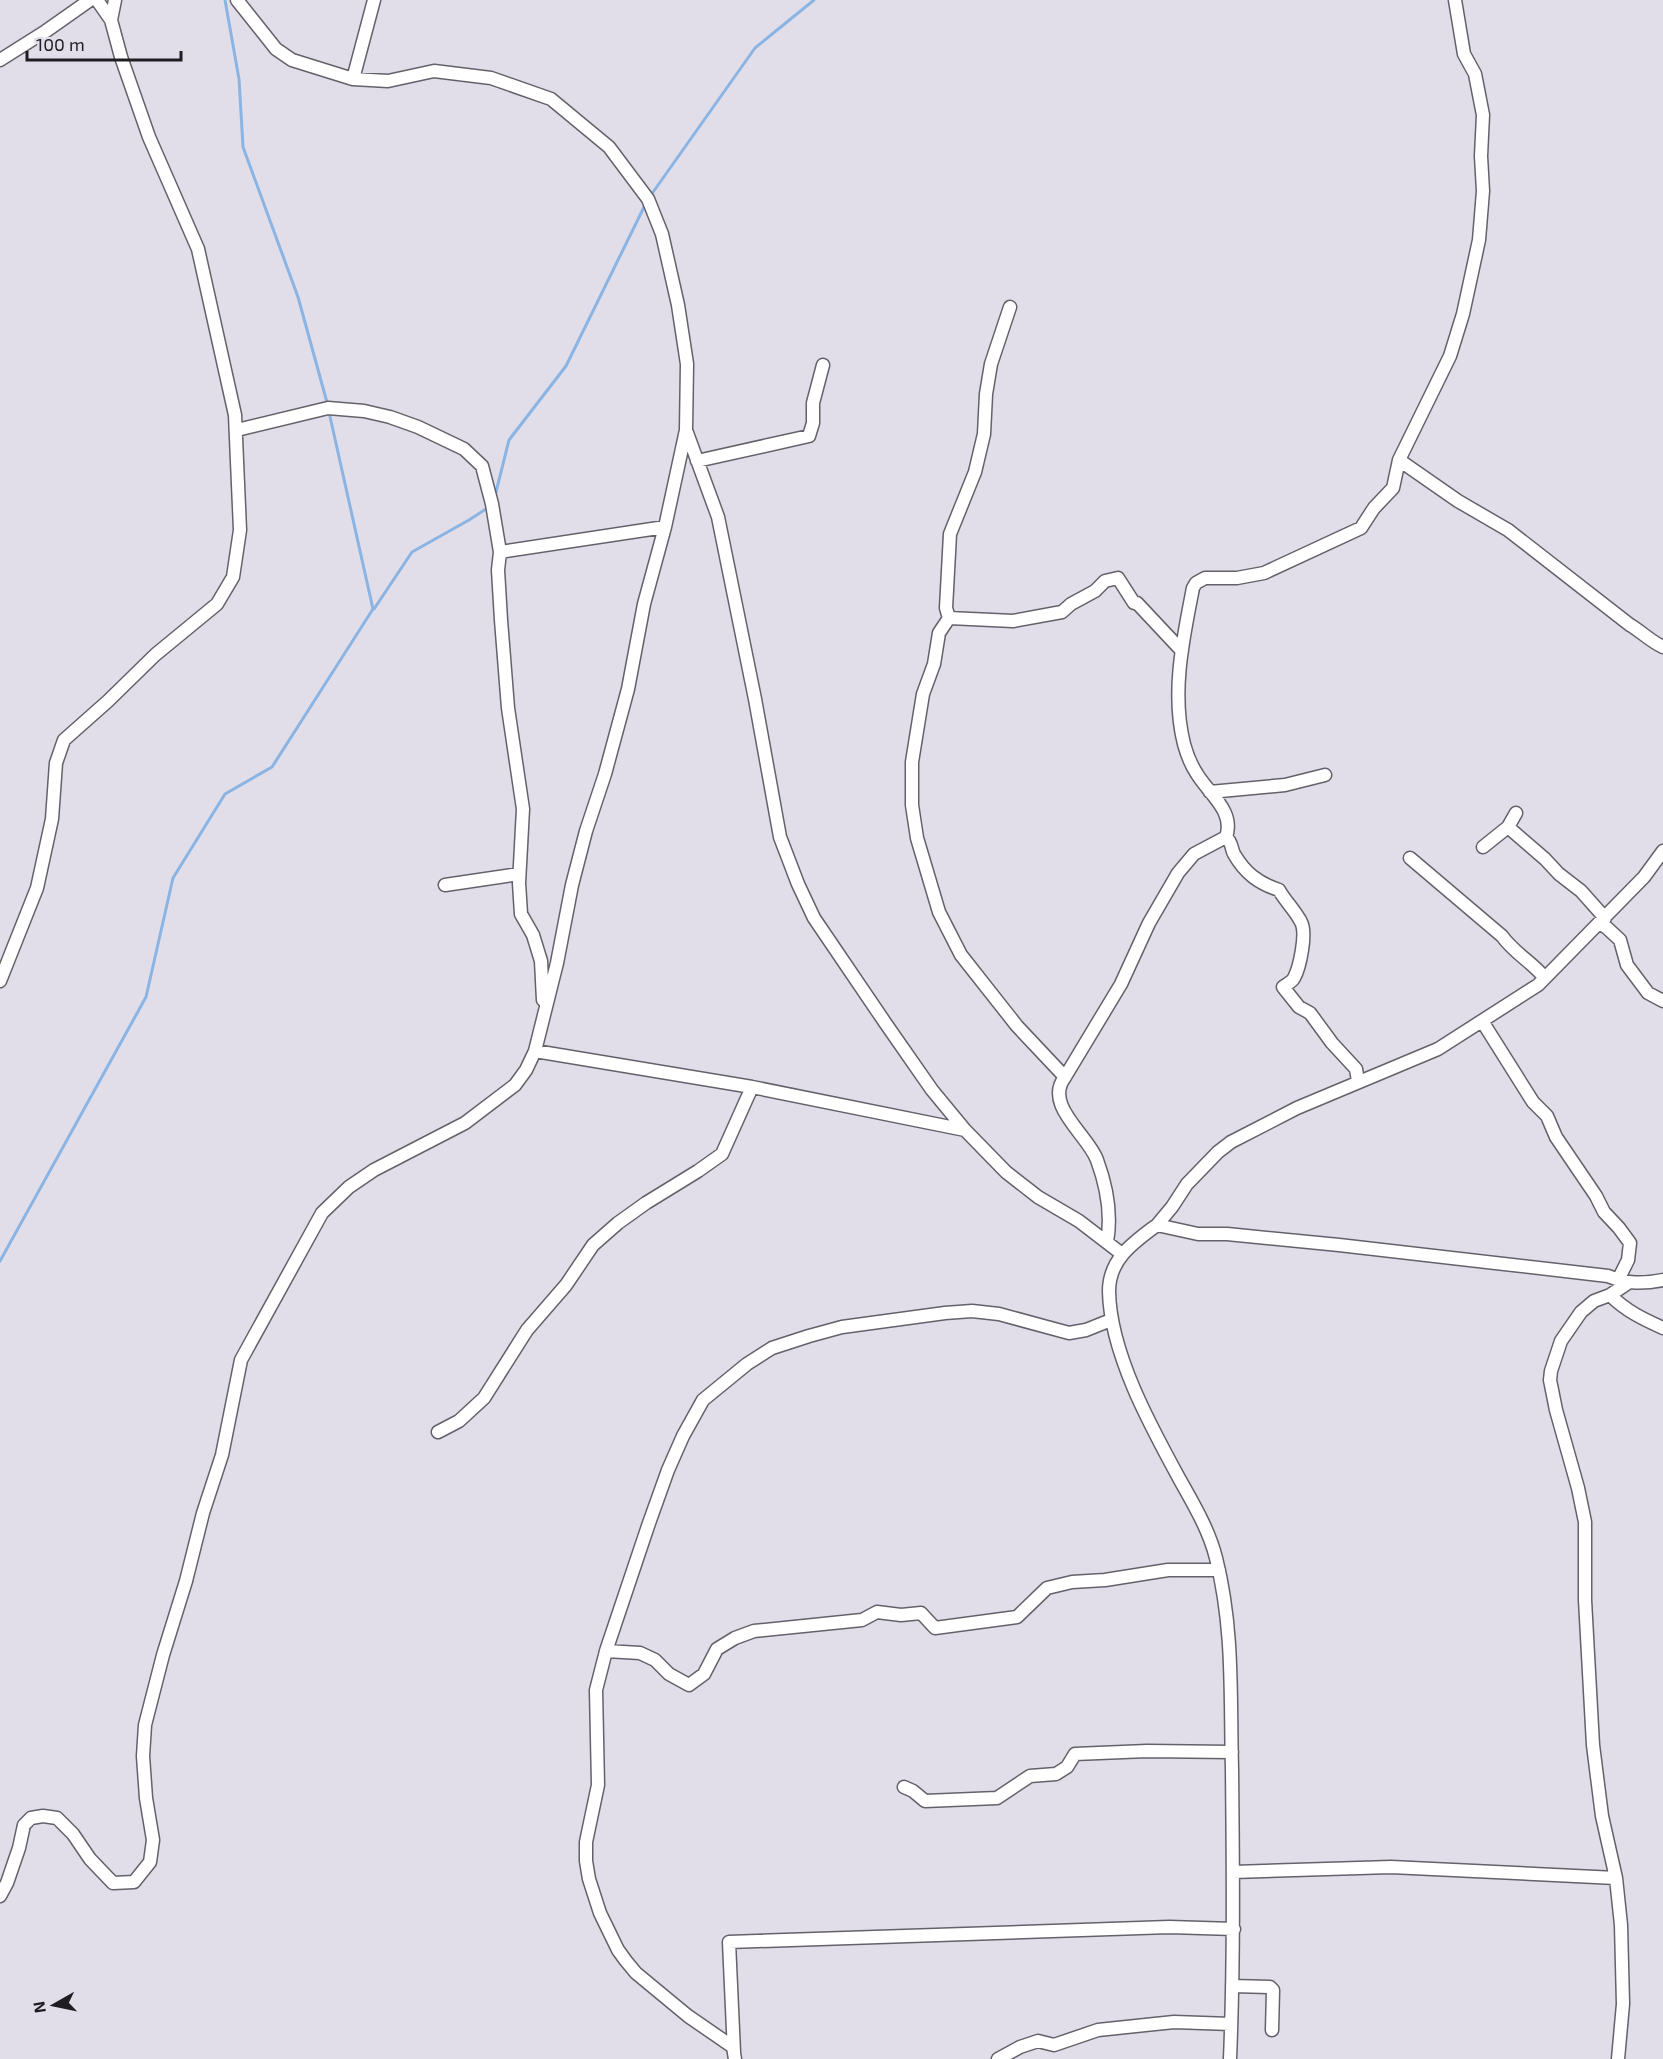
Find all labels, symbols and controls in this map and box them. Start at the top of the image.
scale bar [27,24,182,62]
text: 100 m [36,33,85,55]
north arrow [24,1975,84,2035]
text: N [28,2000,49,2015]

